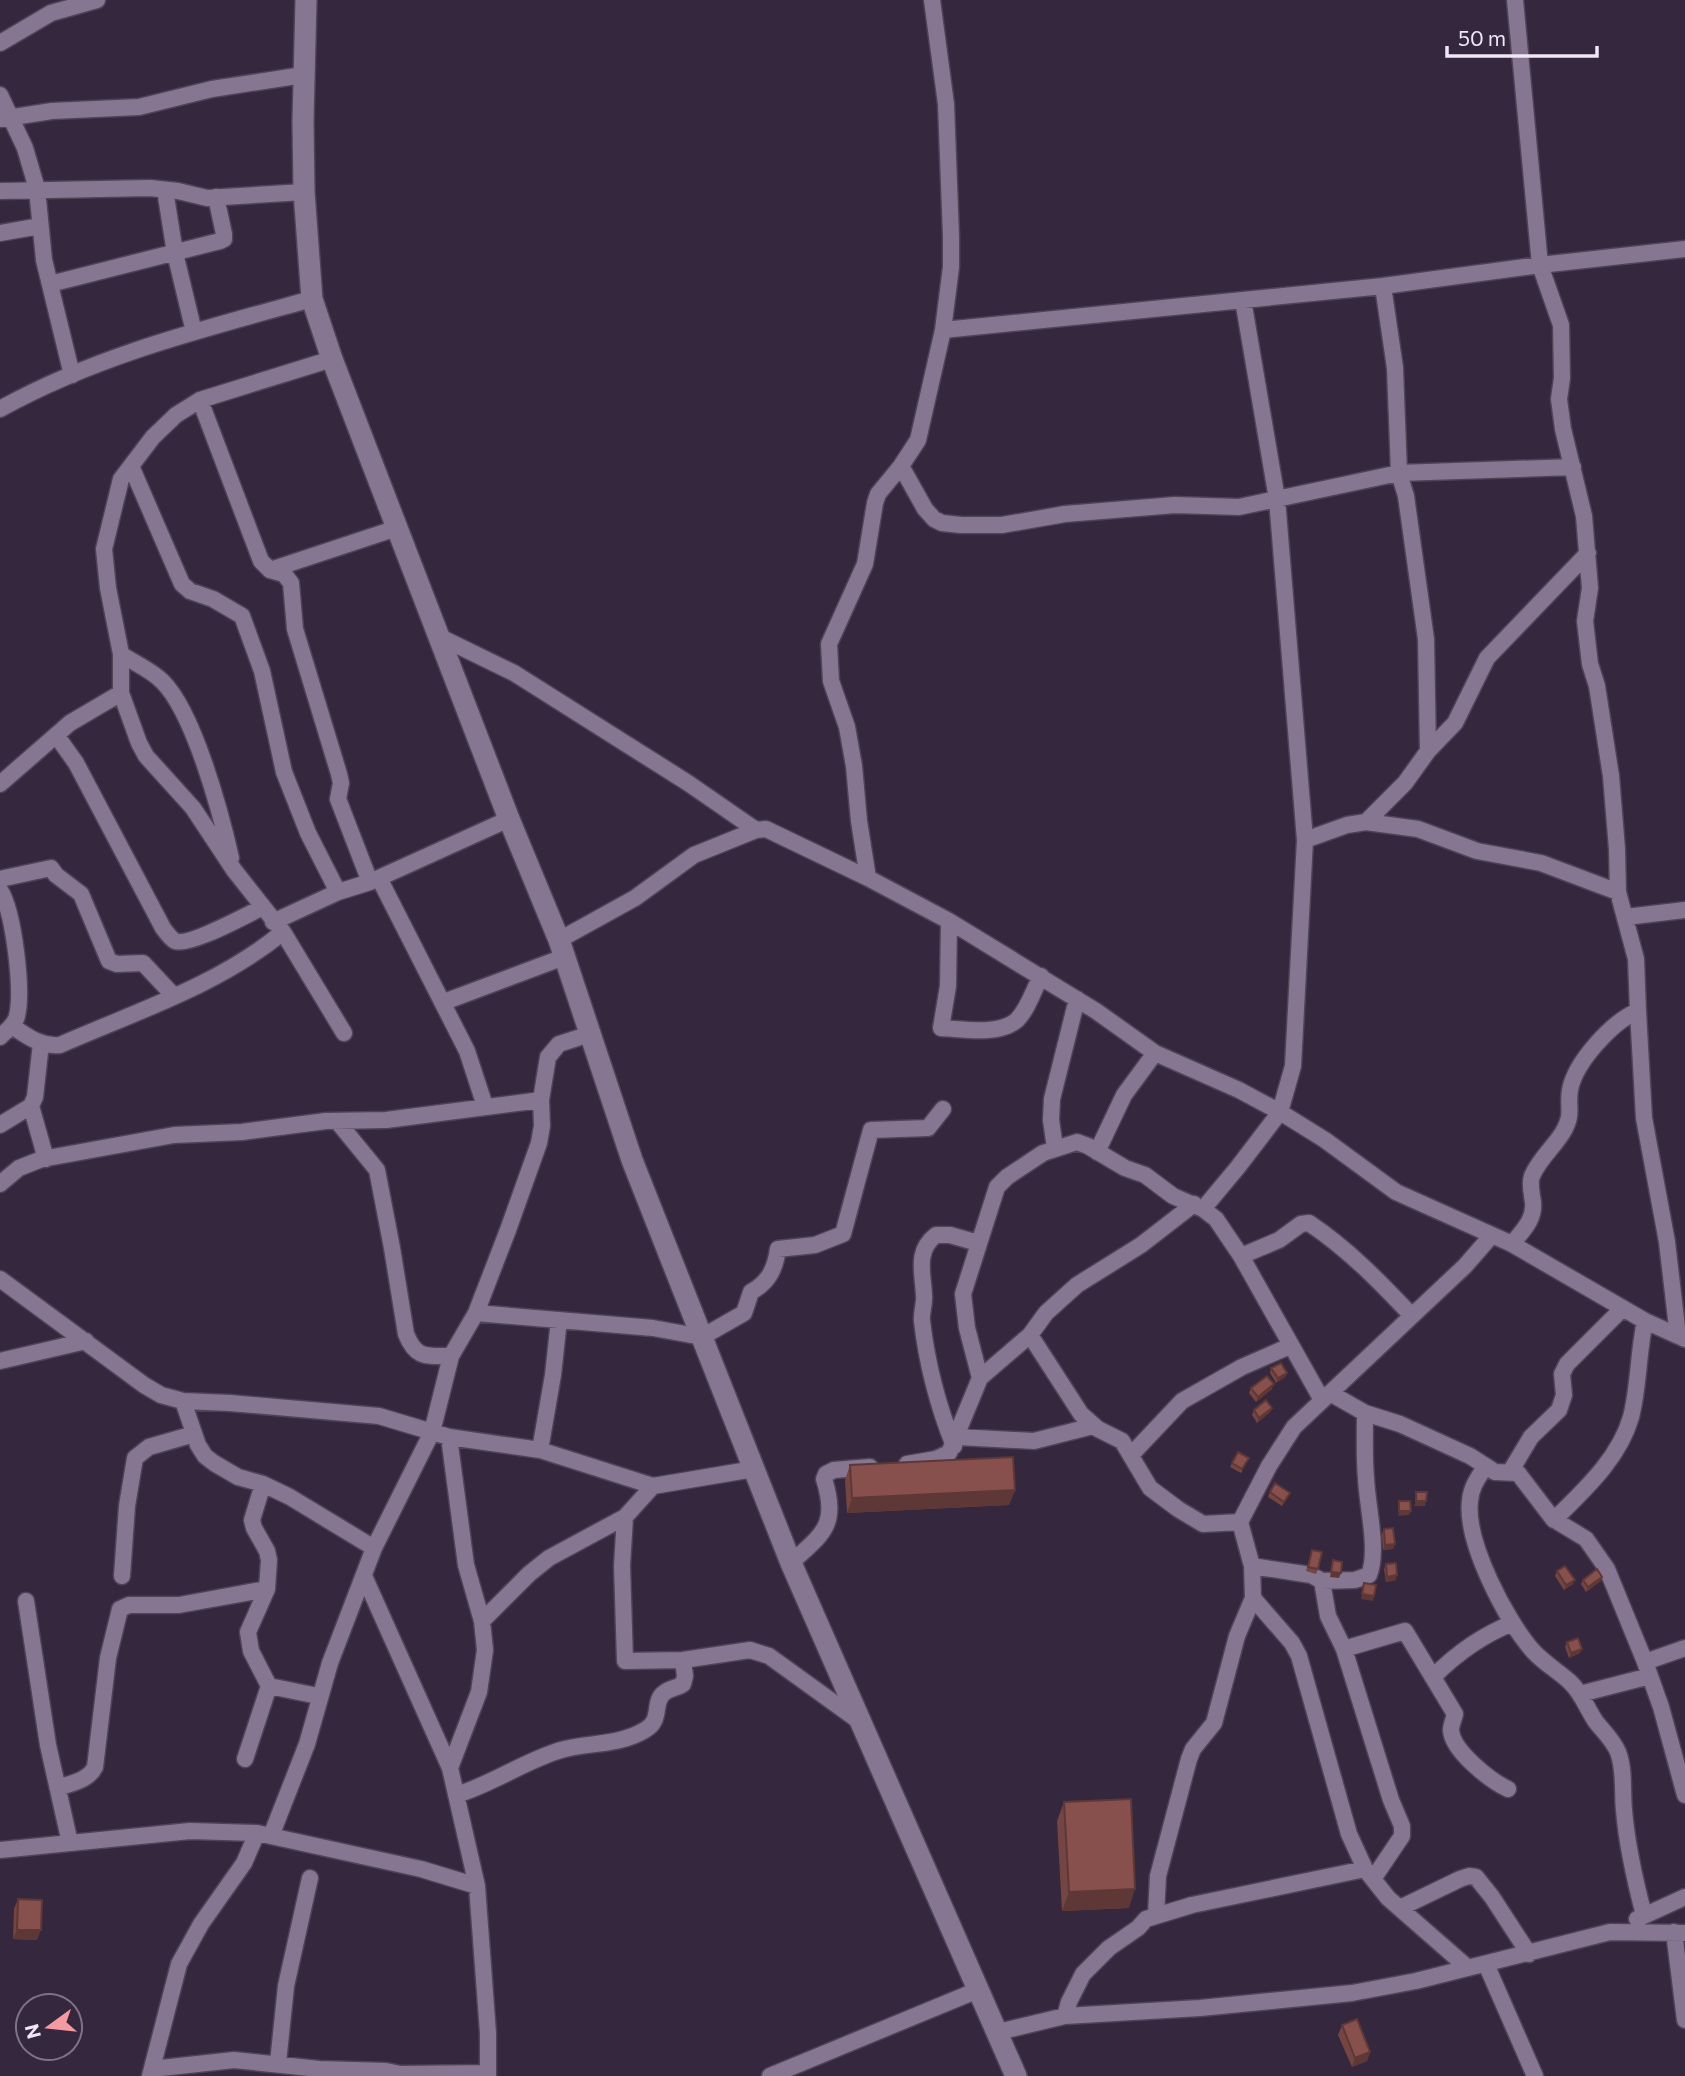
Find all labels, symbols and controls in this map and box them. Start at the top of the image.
scale bar [1447,14,1598,58]
text: 50 m [1458,25,1506,50]
north arrow [14,1992,84,2062]
text: N [19,2022,45,2041]

